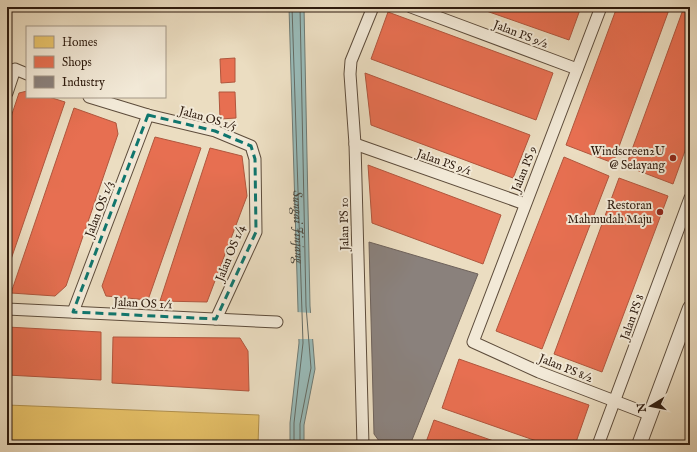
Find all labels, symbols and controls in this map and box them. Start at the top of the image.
street label: Jalan PS 9/2 [489,16,551,53]
legend [26,26,166,98]
text: Homes [62,35,98,50]
text: Shops [62,55,92,71]
text: Industry [62,75,105,90]
street label: Jalan OS 1/5 [175,103,239,135]
street label: Jalan PS 9 [508,144,541,197]
place label: Windscreen2U @ Selayang [591,144,666,173]
street label: Jalan PS 9/1 [412,146,473,180]
marker: Windscreen2U @ Selayang [668,153,678,163]
street label: Jalan OS 1/3 [81,179,118,242]
water label: Sungai Jinjang [288,190,307,265]
street label: Jalan PS 10 [337,197,353,253]
place label: Restoran Mahmudah Maju [568,198,653,227]
marker: Restoran Mahmudah Maju [655,207,665,217]
street label: Jalan OS 1/4 [212,222,250,286]
street label: Jalan PS 8 [617,292,649,344]
street label: Jalan OS 1/1 [111,294,173,314]
street label: Jalan PS 8/2 [534,350,596,387]
north arrow [631,386,671,426]
text: N [634,401,650,414]

